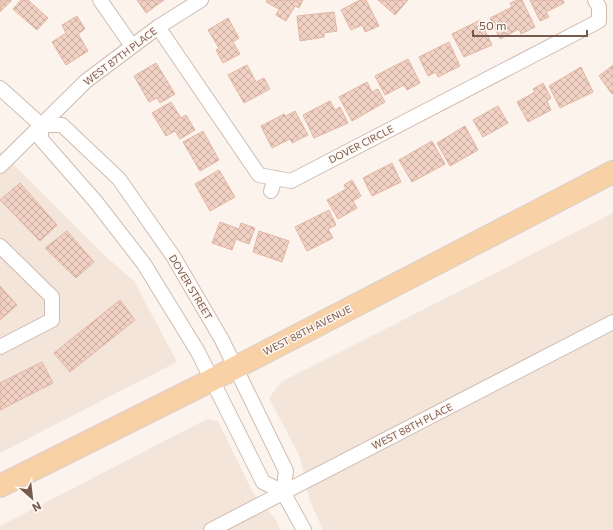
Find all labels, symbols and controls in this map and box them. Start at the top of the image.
scale bar [473,12,587,38]
text: 50 m [479,18,507,32]
street label: WEST 87TH PLACE [81,24,159,87]
street label: DOVER CIRCLE [326,122,396,166]
street label: DOVER STREET [167,252,215,322]
street label: WEST 88TH AVENUE [261,302,353,358]
street label: WEST 88TH PLACE [370,400,455,452]
north arrow [12,478,52,518]
text: N [30,500,44,515]

